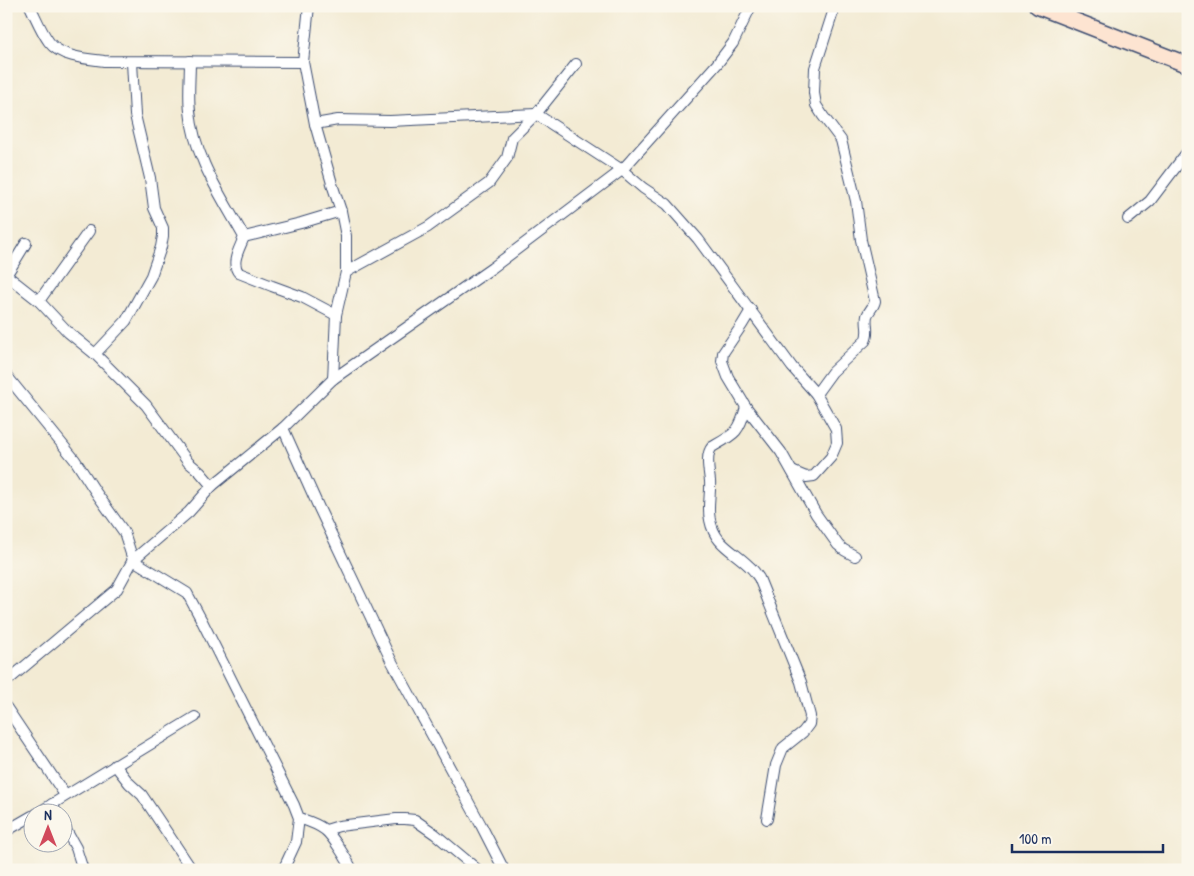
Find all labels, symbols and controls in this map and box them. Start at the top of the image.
north arrow [22,804,72,854]
text: N [44,805,52,824]
scale bar [1012,821,1163,853]
text: 100 m [1019,828,1052,849]

